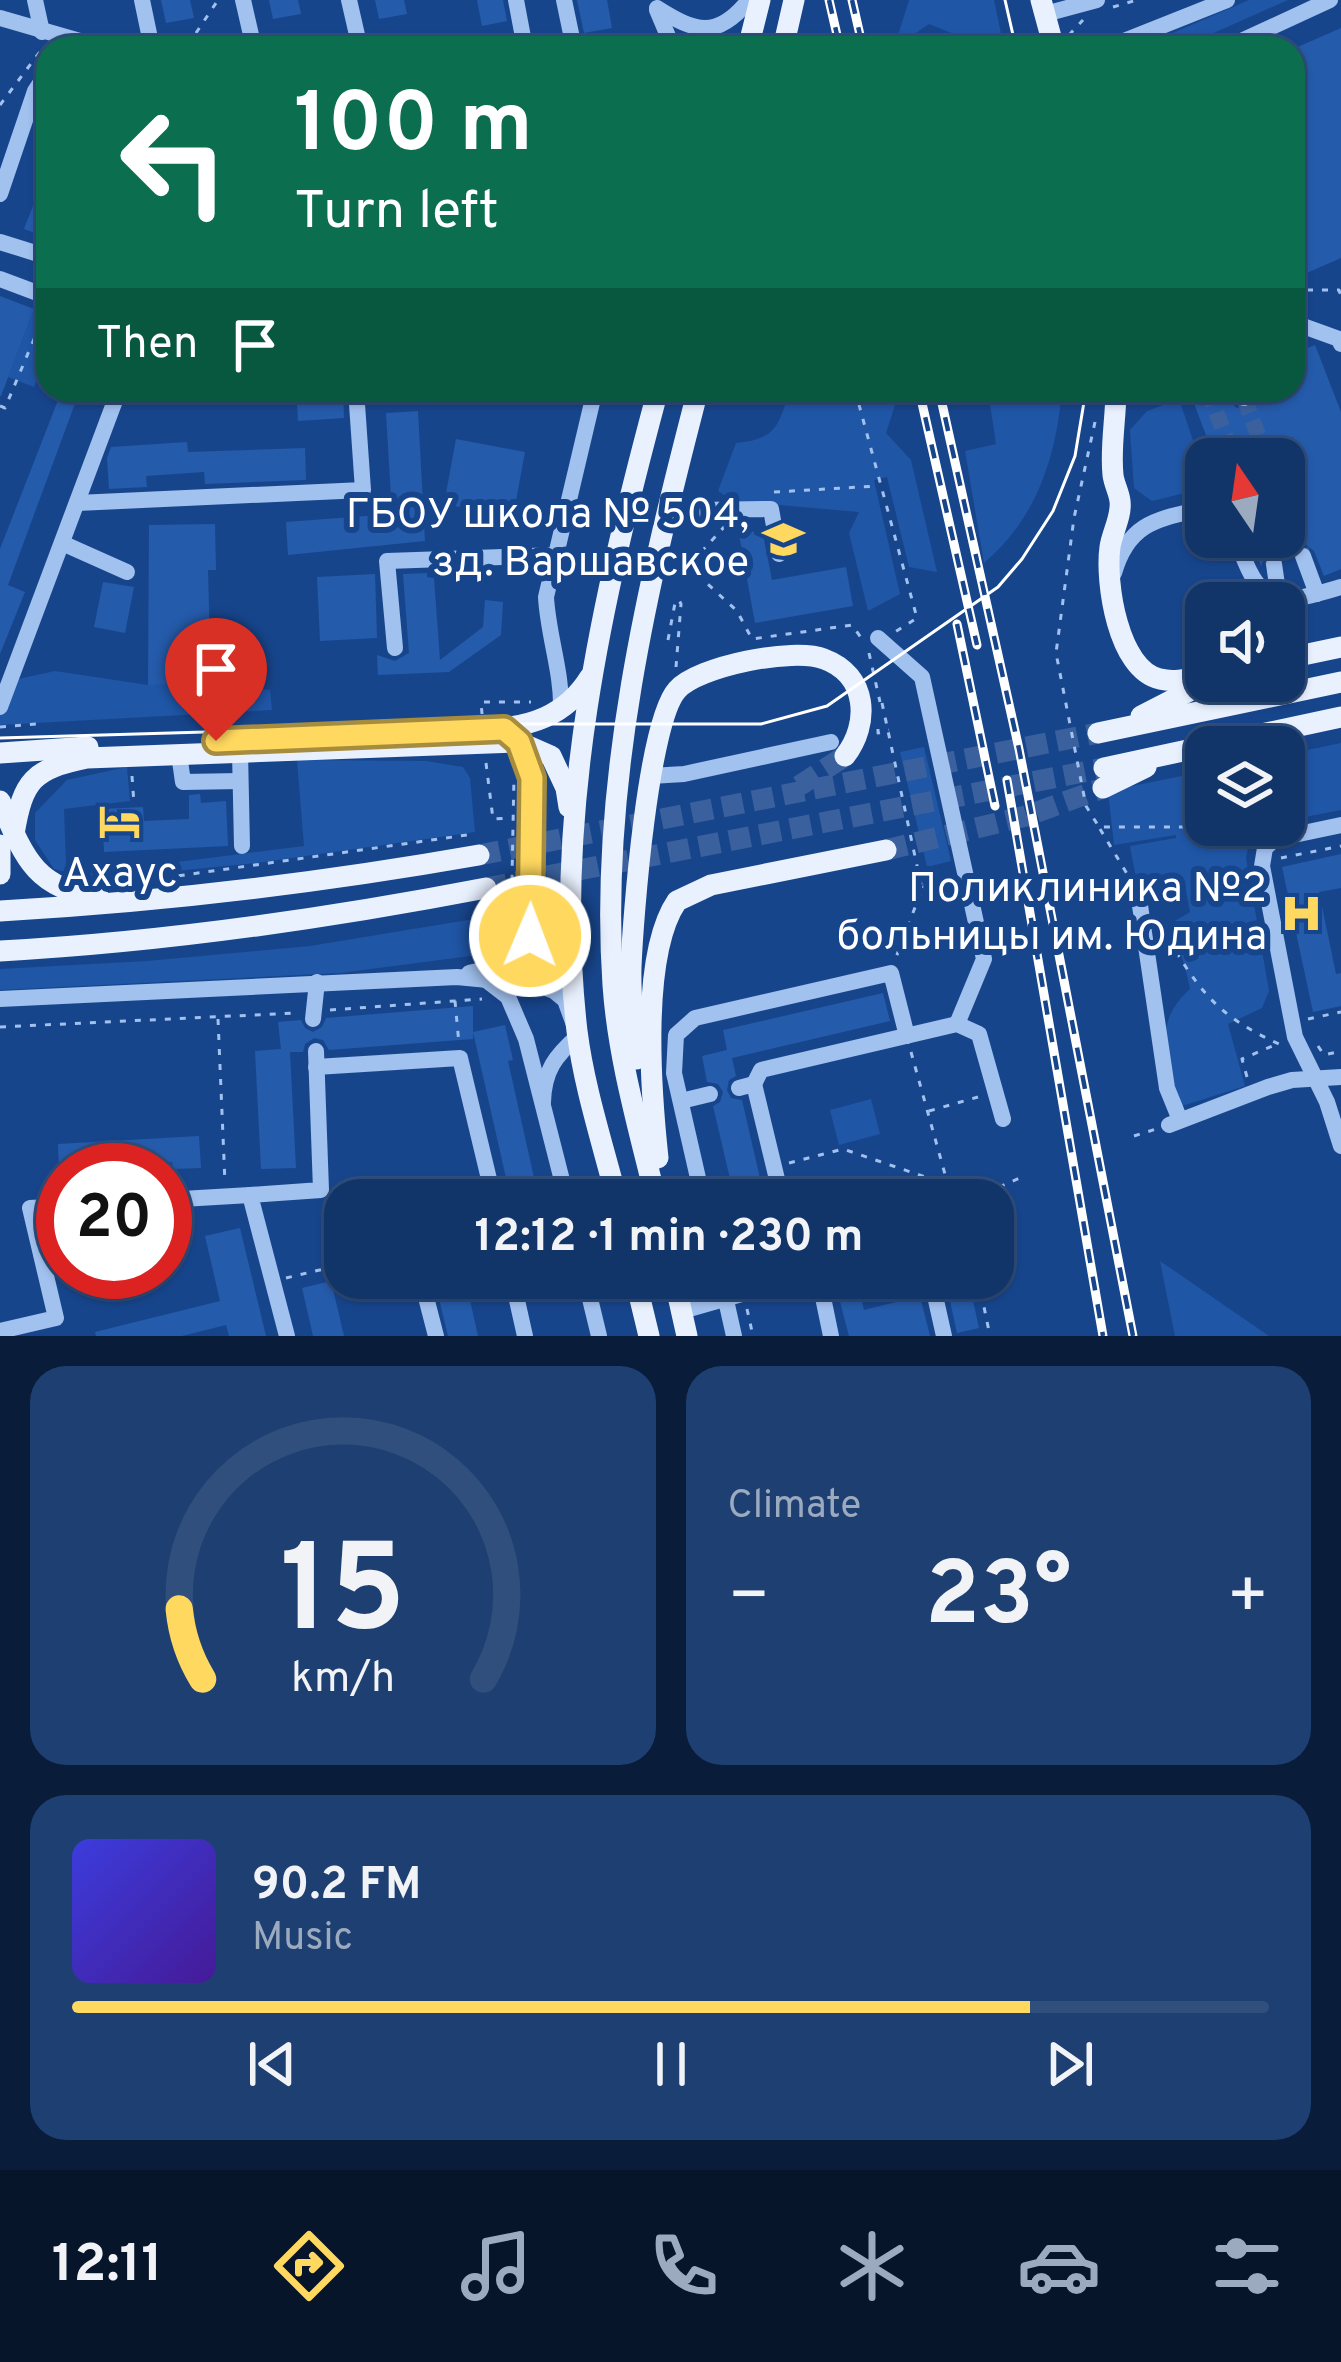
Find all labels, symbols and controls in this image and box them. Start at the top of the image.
text: 100 m [294,75,533,181]
icon: left [96,84,252,240]
text: Turn left [294,179,499,248]
icon: arrive [222,312,288,378]
text: Then [96,317,198,374]
north arrow [1185,438,1305,558]
map controls [1185,438,1305,846]
place label: ГБОУ школа № 504, зд. Варшавское [346,490,749,591]
school or university icon: ГБОУ школа № 504, зд. Варшавское [760,517,806,563]
button: sound [1185,582,1305,702]
pin [165,618,267,741]
icon: arrive [183,636,249,702]
button: layers [1185,726,1305,846]
hotel icon: Ахаус [97,798,143,844]
place label: Ахаус [62,849,178,902]
place label: Поликлиника №2 больницы им. Юдина [837,864,1267,965]
position arrow [467,873,593,999]
hospital icon: Поликлиника №2 больницы им. Юдина [1278,891,1324,937]
speed limit sign: 20 [36,1143,192,1299]
text: 12:12 · 1 min · 230 m [474,1210,864,1267]
text: Climate [728,1483,861,1532]
text: 15 [280,1518,406,1676]
text: 23° [925,1543,1071,1656]
text: − [728,1558,770,1641]
text: + [1226,1558,1269,1641]
text: km/h [291,1652,395,1706]
text: 90.2 FM [252,1858,421,1915]
text: Music [252,1915,353,1964]
icon: previous [239,2031,305,2097]
icon: pause [638,2031,704,2097]
icon: next [1037,2031,1103,2097]
icon: directions [267,2224,351,2308]
icon: music [454,2224,538,2308]
icon: phone [642,2224,726,2308]
icon: climate [830,2224,914,2308]
icon: car [1017,2224,1101,2308]
icon: filters [1205,2224,1289,2308]
text: 12:11 [52,2232,163,2301]

